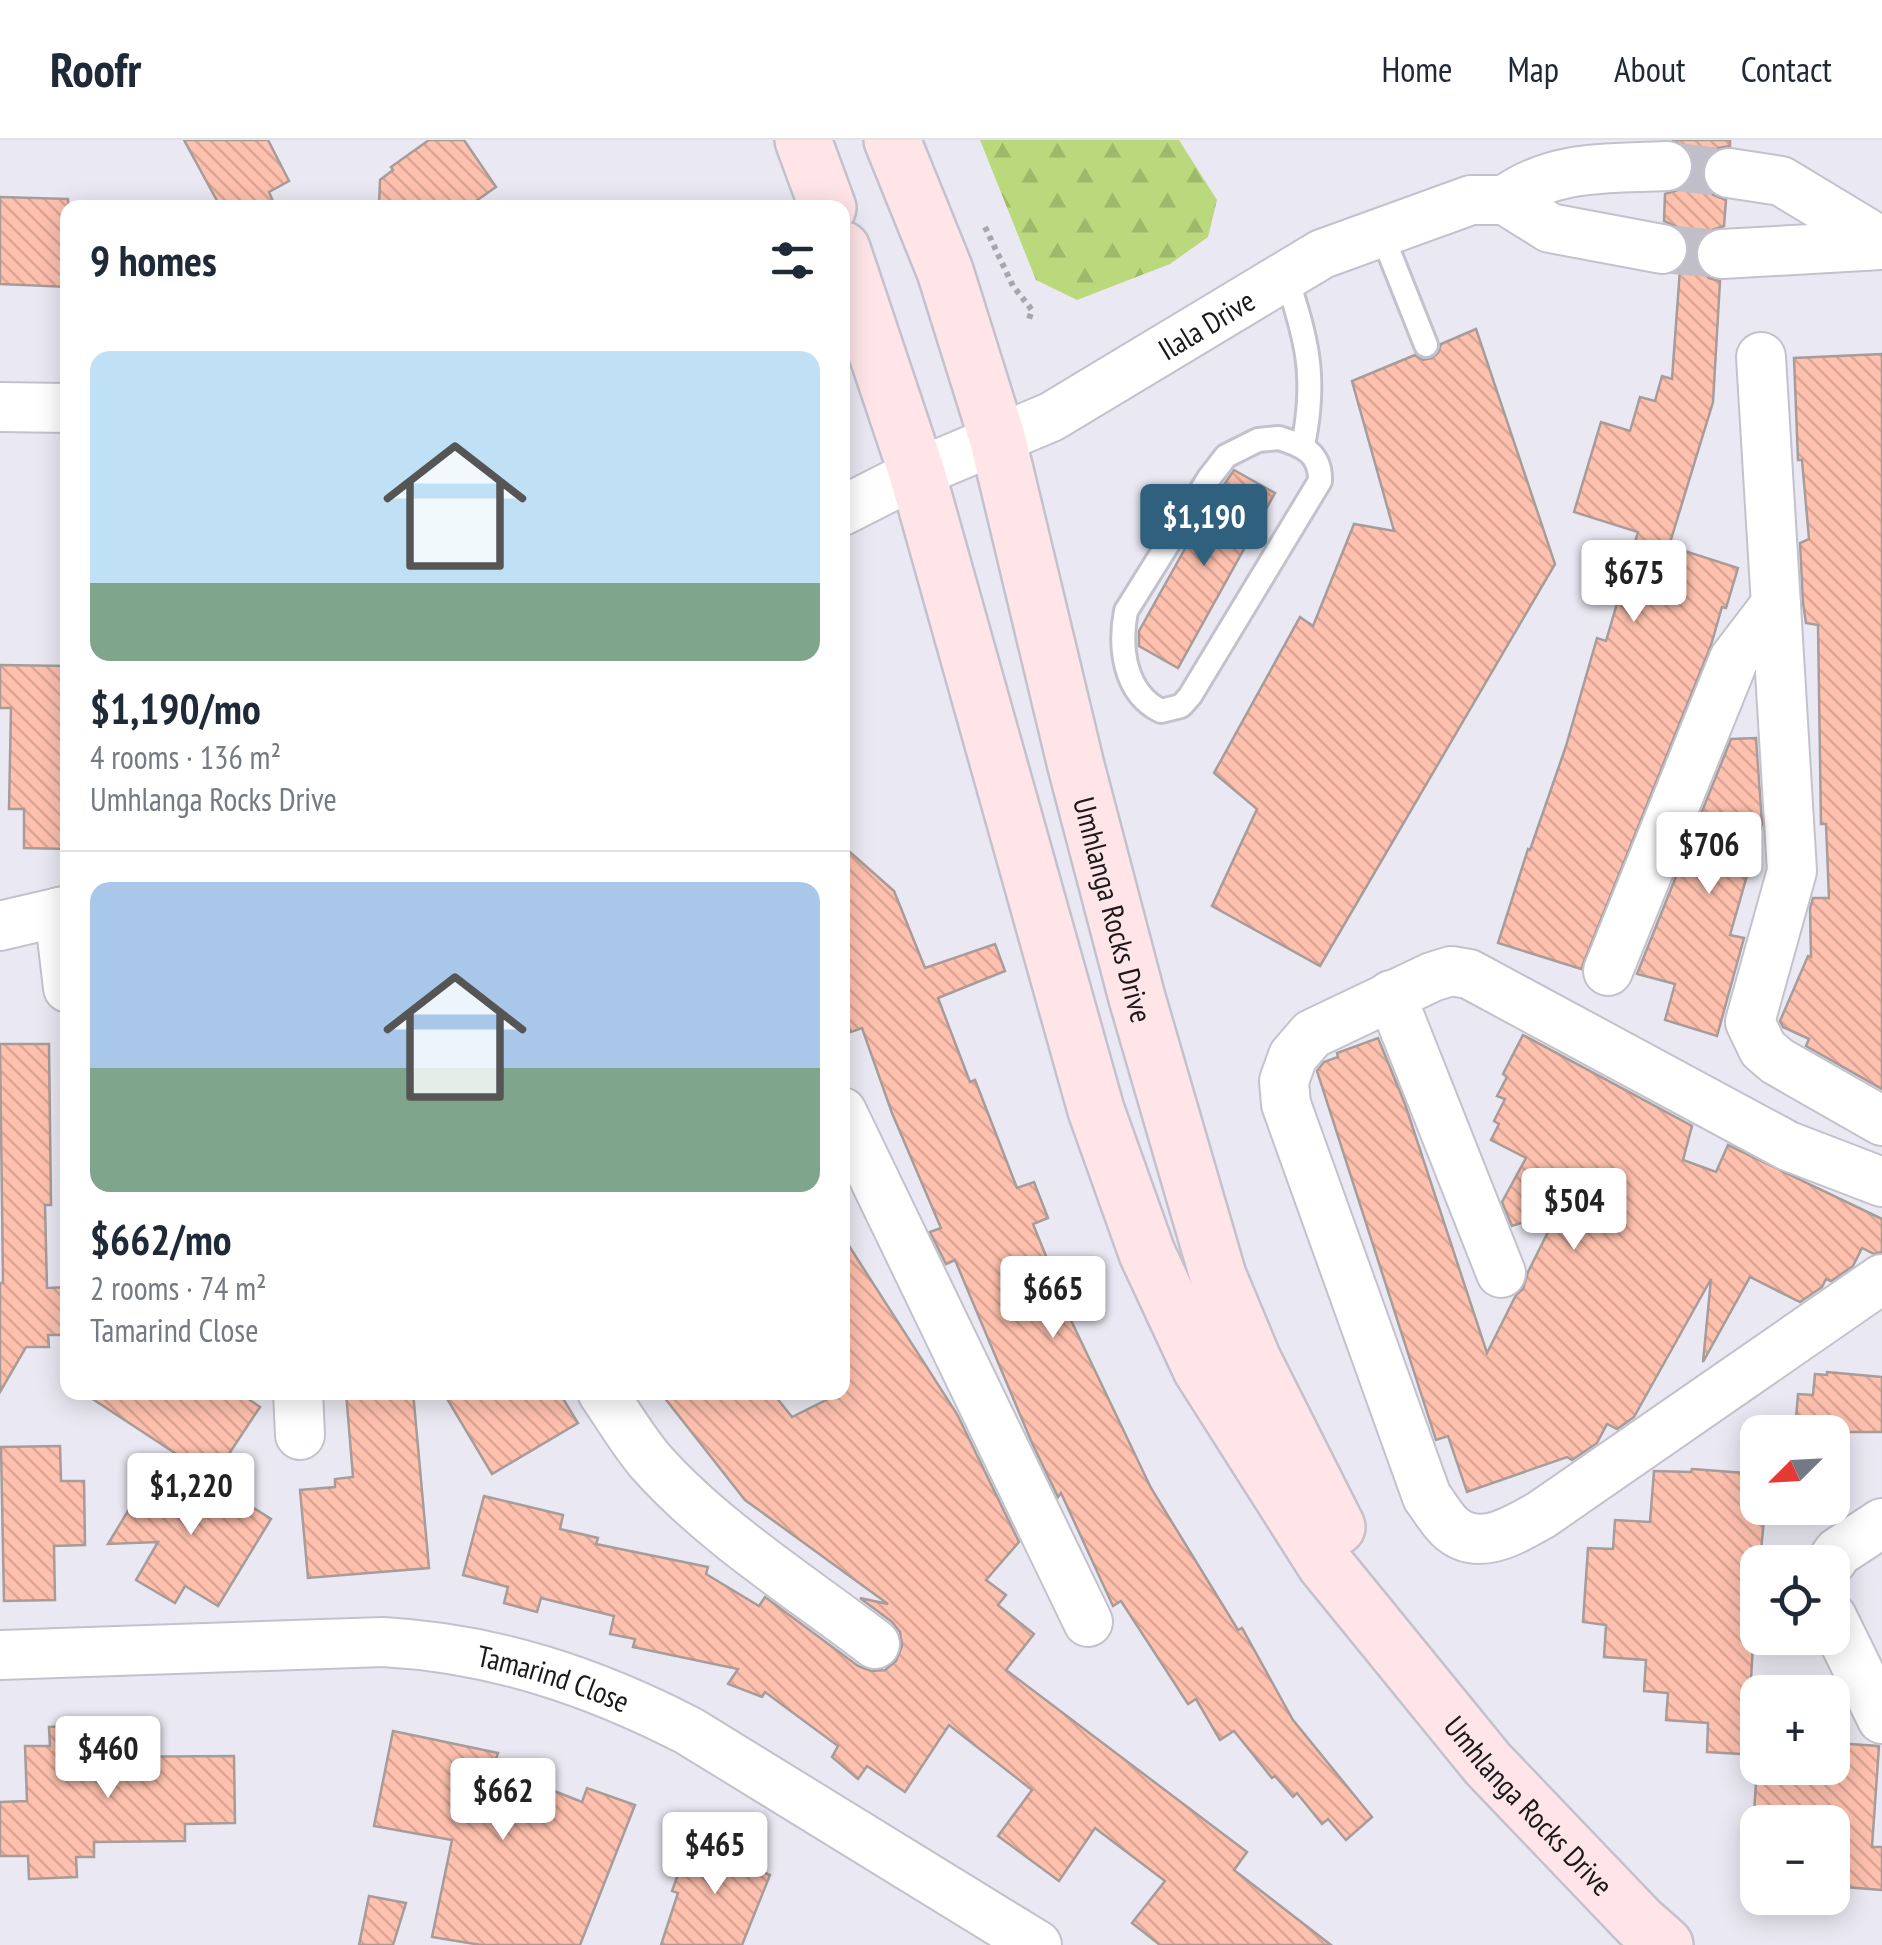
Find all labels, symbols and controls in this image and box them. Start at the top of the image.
text: Roofr [50,38,141,100]
text: Home [1381,46,1453,92]
text: Map [1508,46,1559,92]
text: About [1614,46,1686,92]
text: Contact [1741,46,1832,92]
text: 9 homes [90,233,217,288]
icon: filters [765,233,820,288]
street label: Ilala Drive [1150,280,1261,368]
icon: home [365,416,545,596]
pin: $1,190 [1123,484,1285,569]
text: $1,190 [1162,495,1246,537]
pin: $675 [1575,540,1693,625]
text: $675 [1603,551,1665,593]
text: $1,190/mo [90,681,261,736]
text: 4 rooms · 136 m² [90,736,281,778]
text: Umhlanga Rocks Drive [90,778,337,820]
street label: Umhlanga Rocks Drive [1065,793,1162,1027]
pin: $706 [1650,812,1768,897]
text: $706 [1678,823,1740,865]
icon: home [365,947,545,1127]
pin: $504 [1515,1168,1633,1253]
text: $504 [1543,1179,1605,1221]
text: $662/mo [90,1212,232,1267]
pin: $665 [994,1256,1112,1341]
text: 2 rooms · 74 m² [90,1267,267,1309]
text: $665 [1022,1267,1084,1309]
text: Tamarind Close [90,1309,258,1351]
north arrow [1740,1415,1850,1525]
map controls [1740,1415,1850,1915]
pin: $1,220 [110,1453,272,1538]
text: $1,220 [149,1464,233,1506]
button: locate [1740,1545,1850,1655]
street label: Tamarind Close [474,1635,636,1720]
button: + [1740,1675,1850,1785]
street label: Umhlanga Rocks Drive [1437,1707,1622,1903]
pin: $460 [49,1716,167,1801]
text: $460 [77,1727,139,1769]
pin: $662 [444,1758,562,1843]
text: $662 [472,1769,534,1811]
button: − [1740,1805,1850,1915]
pin: $465 [656,1812,774,1897]
text: $465 [684,1823,746,1865]

